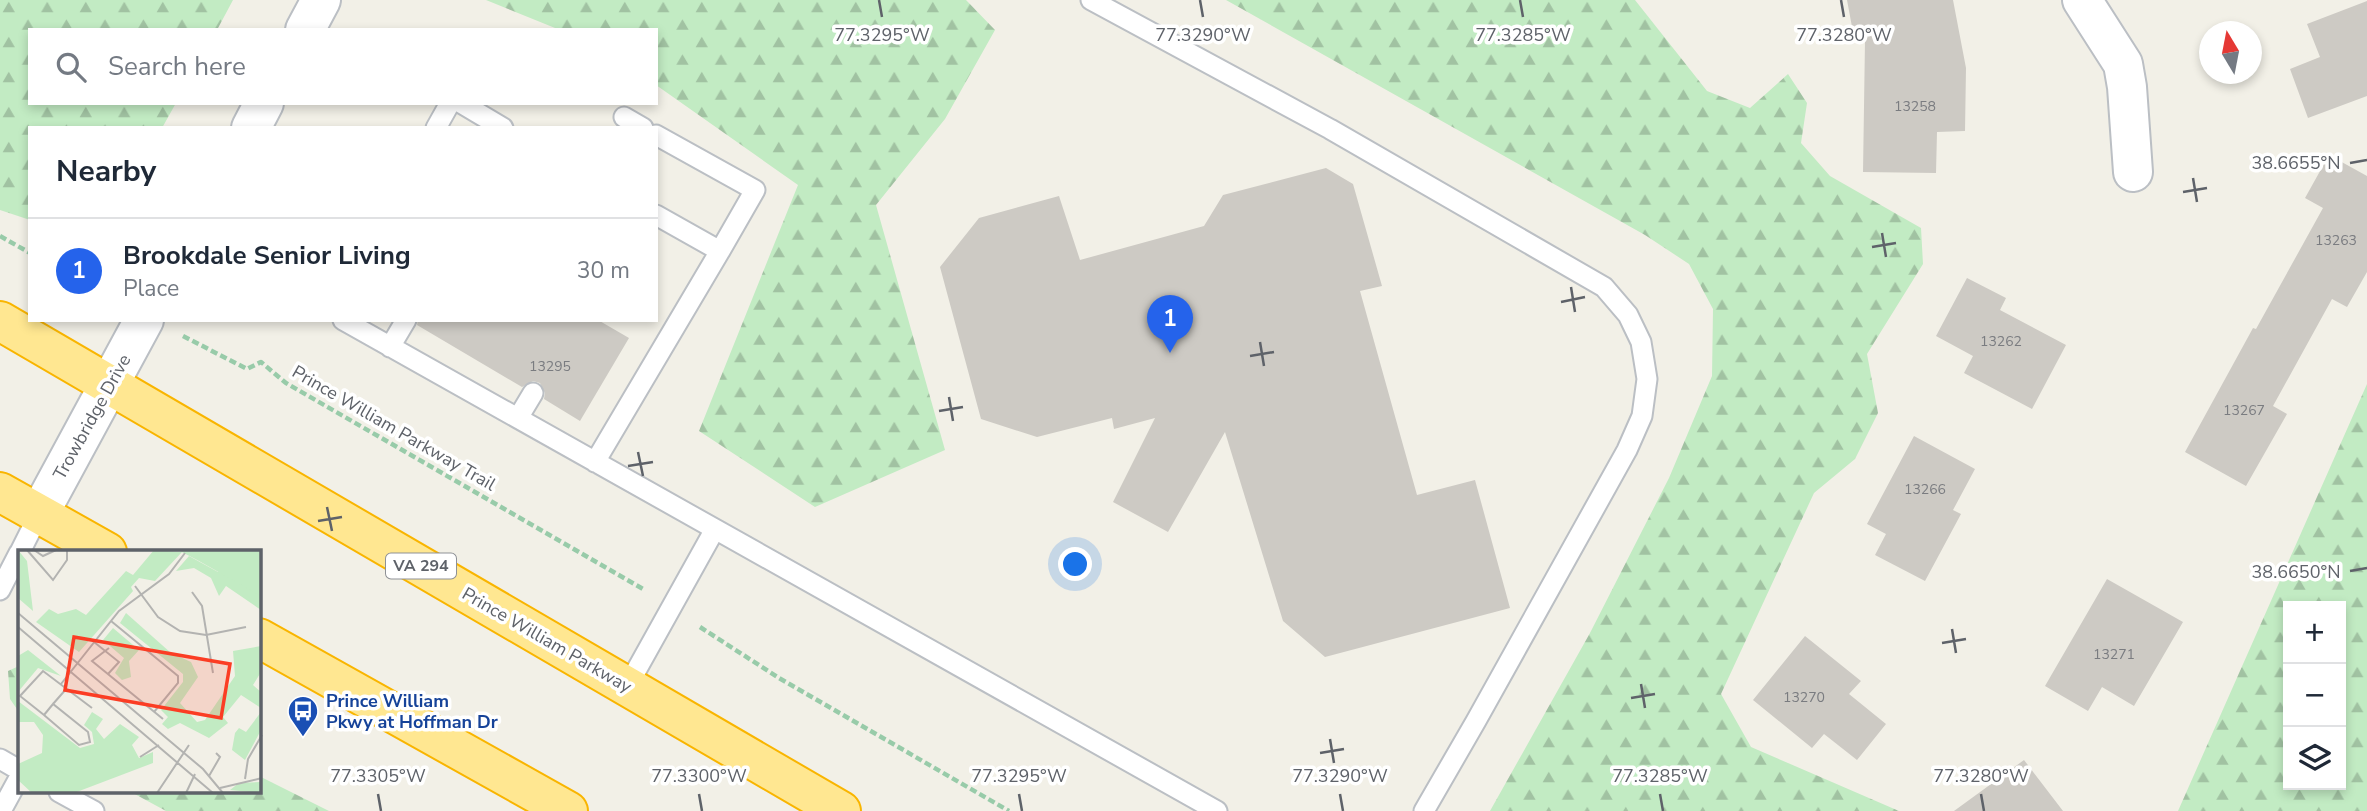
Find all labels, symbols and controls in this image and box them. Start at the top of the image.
north arrow [2199,21,2262,84]
text: 77.3295°W [834,23,930,47]
text: 77.3290°W [1155,23,1251,47]
text: 77.3285°W [1475,23,1571,47]
text: 77.3280°W [1796,23,1892,47]
search box [28,28,658,105]
icon: search [52,48,90,86]
text: Search here [108,49,246,84]
house number: 13258 [1894,97,1936,116]
text: Nearby [56,151,156,192]
text: 38.6655°N [2252,151,2340,175]
house number: 13263 [2315,231,2357,250]
text: Brookdale Senior Living [123,238,411,273]
text: 1 [72,255,86,286]
text: 30 m [577,255,630,286]
text: Place [123,273,179,304]
pin: 1 [1147,295,1193,353]
house number: 13262 [1980,332,2022,351]
street label: Trowbridge Drive [48,350,136,484]
house number: 13295 [529,357,571,376]
street label: Prince William Parkway Trail [288,360,501,497]
house number: 13267 [2223,401,2265,420]
house number: 13266 [1904,480,1946,499]
your location [1058,547,1092,581]
inset map [18,550,261,794]
road number: VA 294 [386,554,456,579]
text: 38.6650°N [2252,560,2340,584]
street label: Prince William Parkway [458,582,637,699]
map controls [2283,601,2346,790]
button: + [2283,601,2346,664]
house number: 13271 [2093,645,2135,664]
button: − [2283,664,2346,727]
house number: 13270 [1783,688,1825,707]
place label: Prince William Pkwy at Hoffman Dr [326,689,498,734]
bus stop icon: Prince William Pkwy at Hoffman Dr [286,694,320,738]
button: layers [2283,727,2346,790]
text: 77.3305°W [330,764,426,788]
text: 77.3300°W [651,764,747,788]
text: 77.3295°W [971,764,1067,788]
text: 77.3290°W [1292,764,1388,788]
text: 77.3285°W [1612,764,1708,788]
text: 77.3280°W [1933,764,2029,788]

